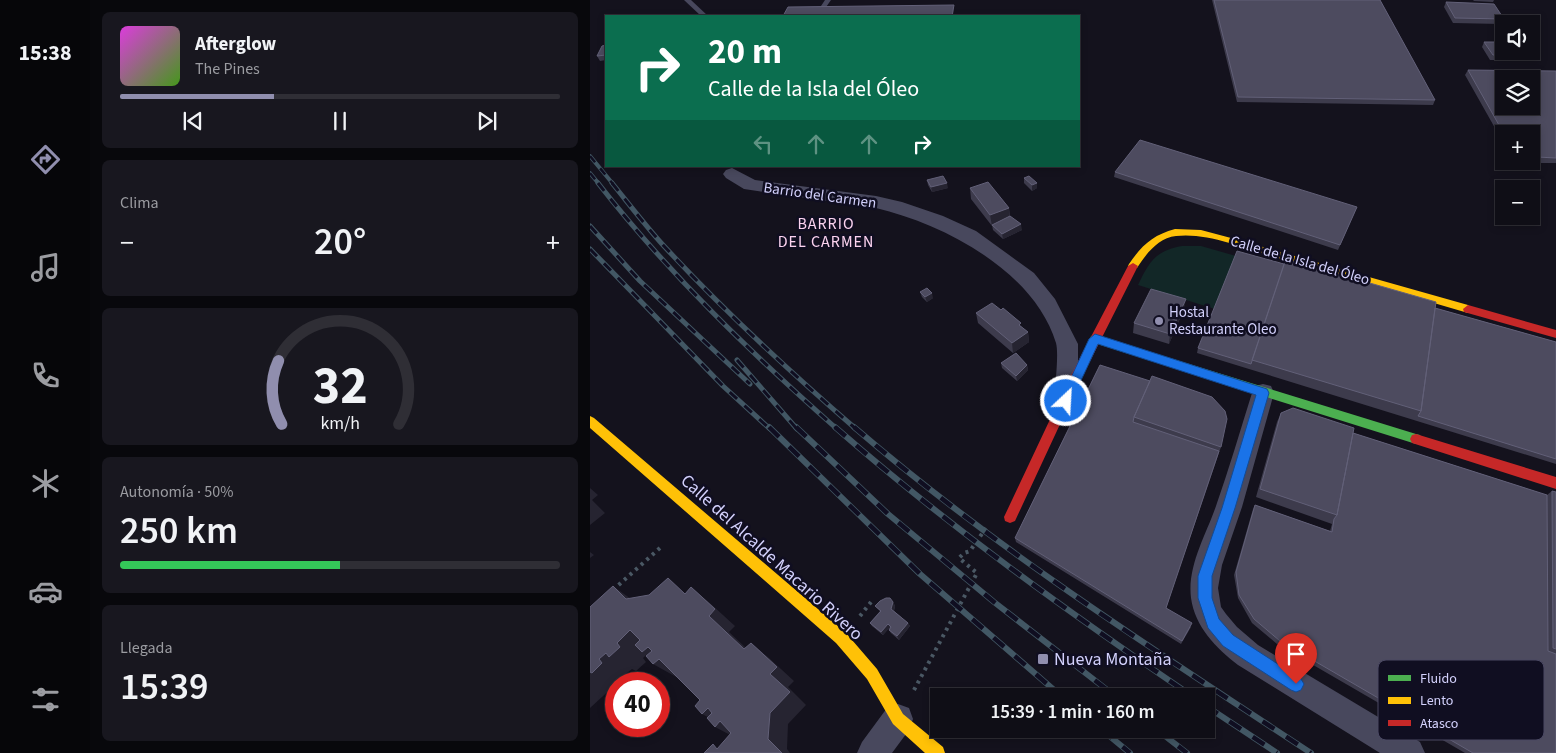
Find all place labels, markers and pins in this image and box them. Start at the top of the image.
place label: Hostal Restaurante Oleo [1169,302,1277,340]
marker: Hostal Restaurante Oleo [1153,315,1165,327]
pin [1275,633,1317,684]
place label: Nueva Montaña [1054,647,1172,672]
marker: Nueva Montaña [1036,652,1050,666]

